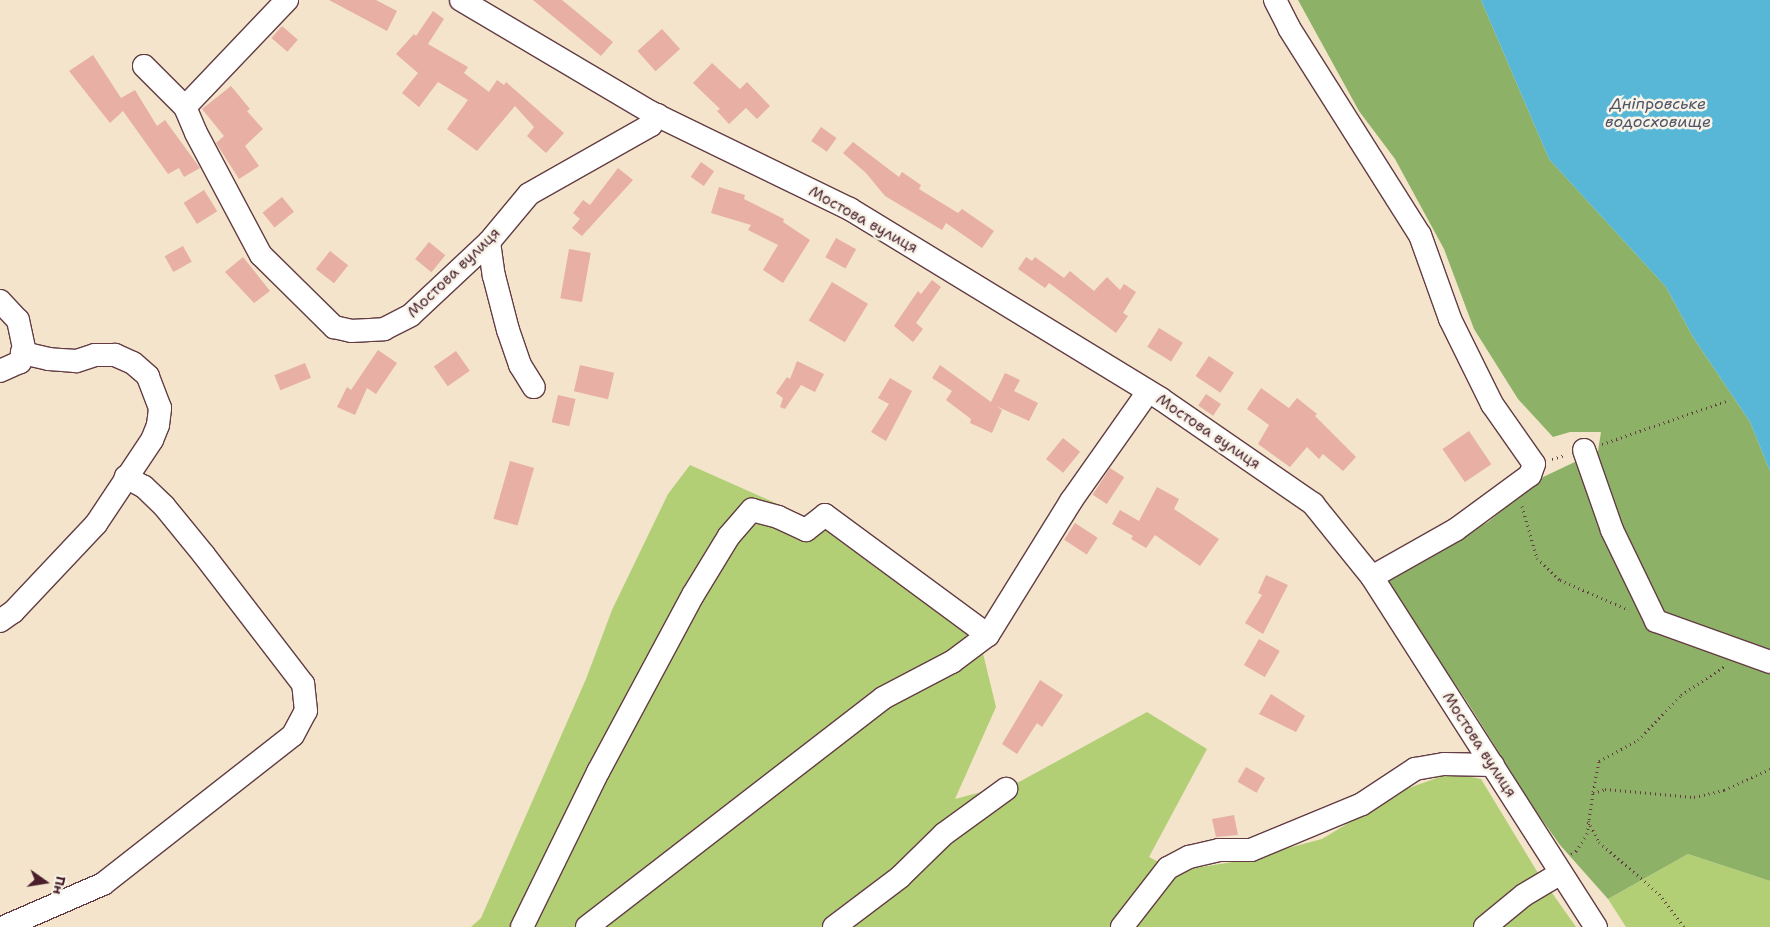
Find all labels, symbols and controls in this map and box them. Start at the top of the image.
water label: Дніпровське водосховище [1605,94,1711,132]
street label: Мостова вулиця [805,183,921,257]
street label: Мостова вулиця [404,224,504,322]
street label: Мостова вулиця [1153,391,1263,473]
street label: Мостова вулиця [1438,689,1520,801]
north arrow [20,857,70,907]
text: Пн [49,874,70,896]

